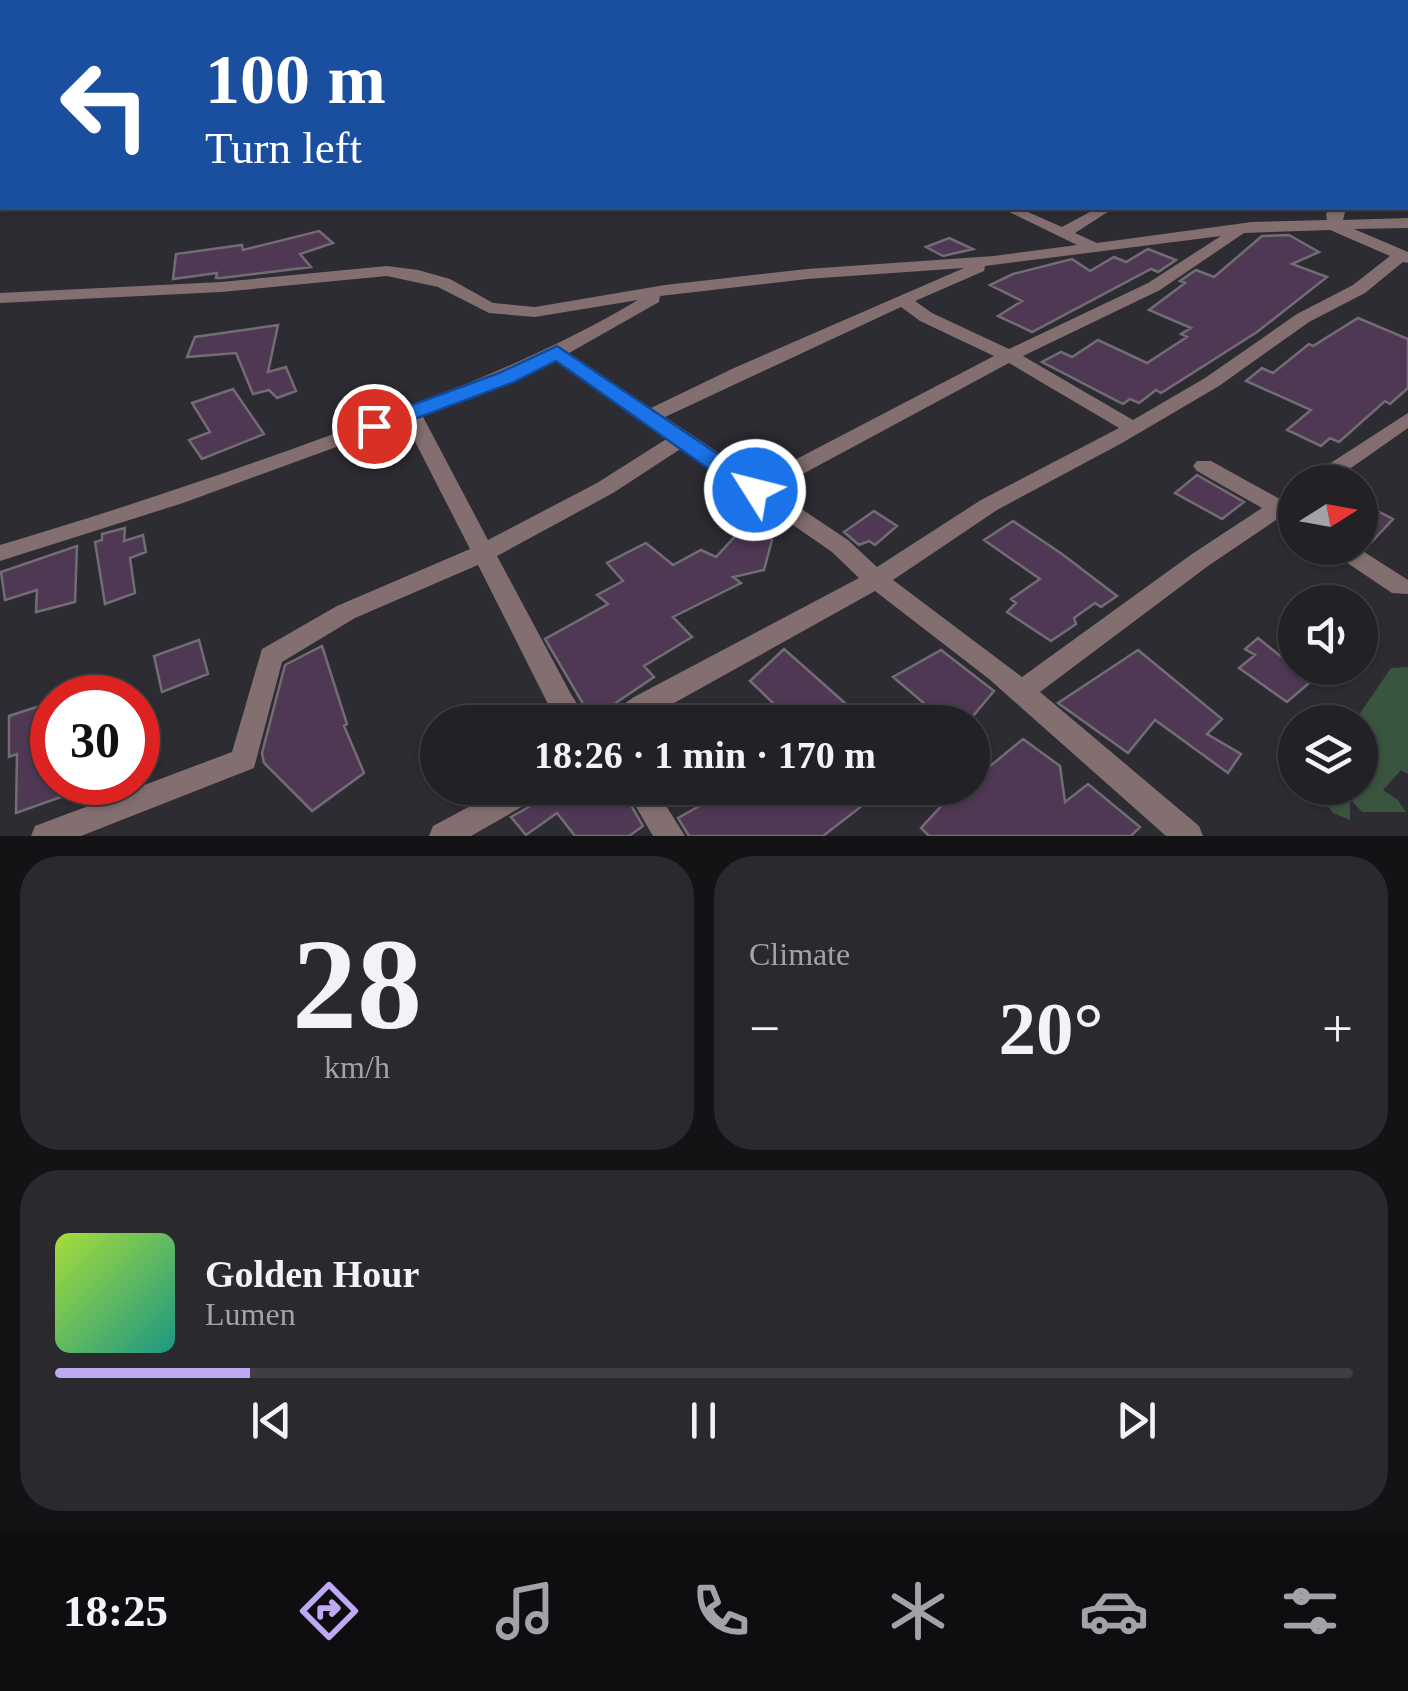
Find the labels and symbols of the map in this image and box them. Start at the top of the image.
pin [332,384,417,469]
position arrow [703,438,807,542]
north arrow [1278,465,1378,565]
speed limit sign: 30 [30,675,160,805]

